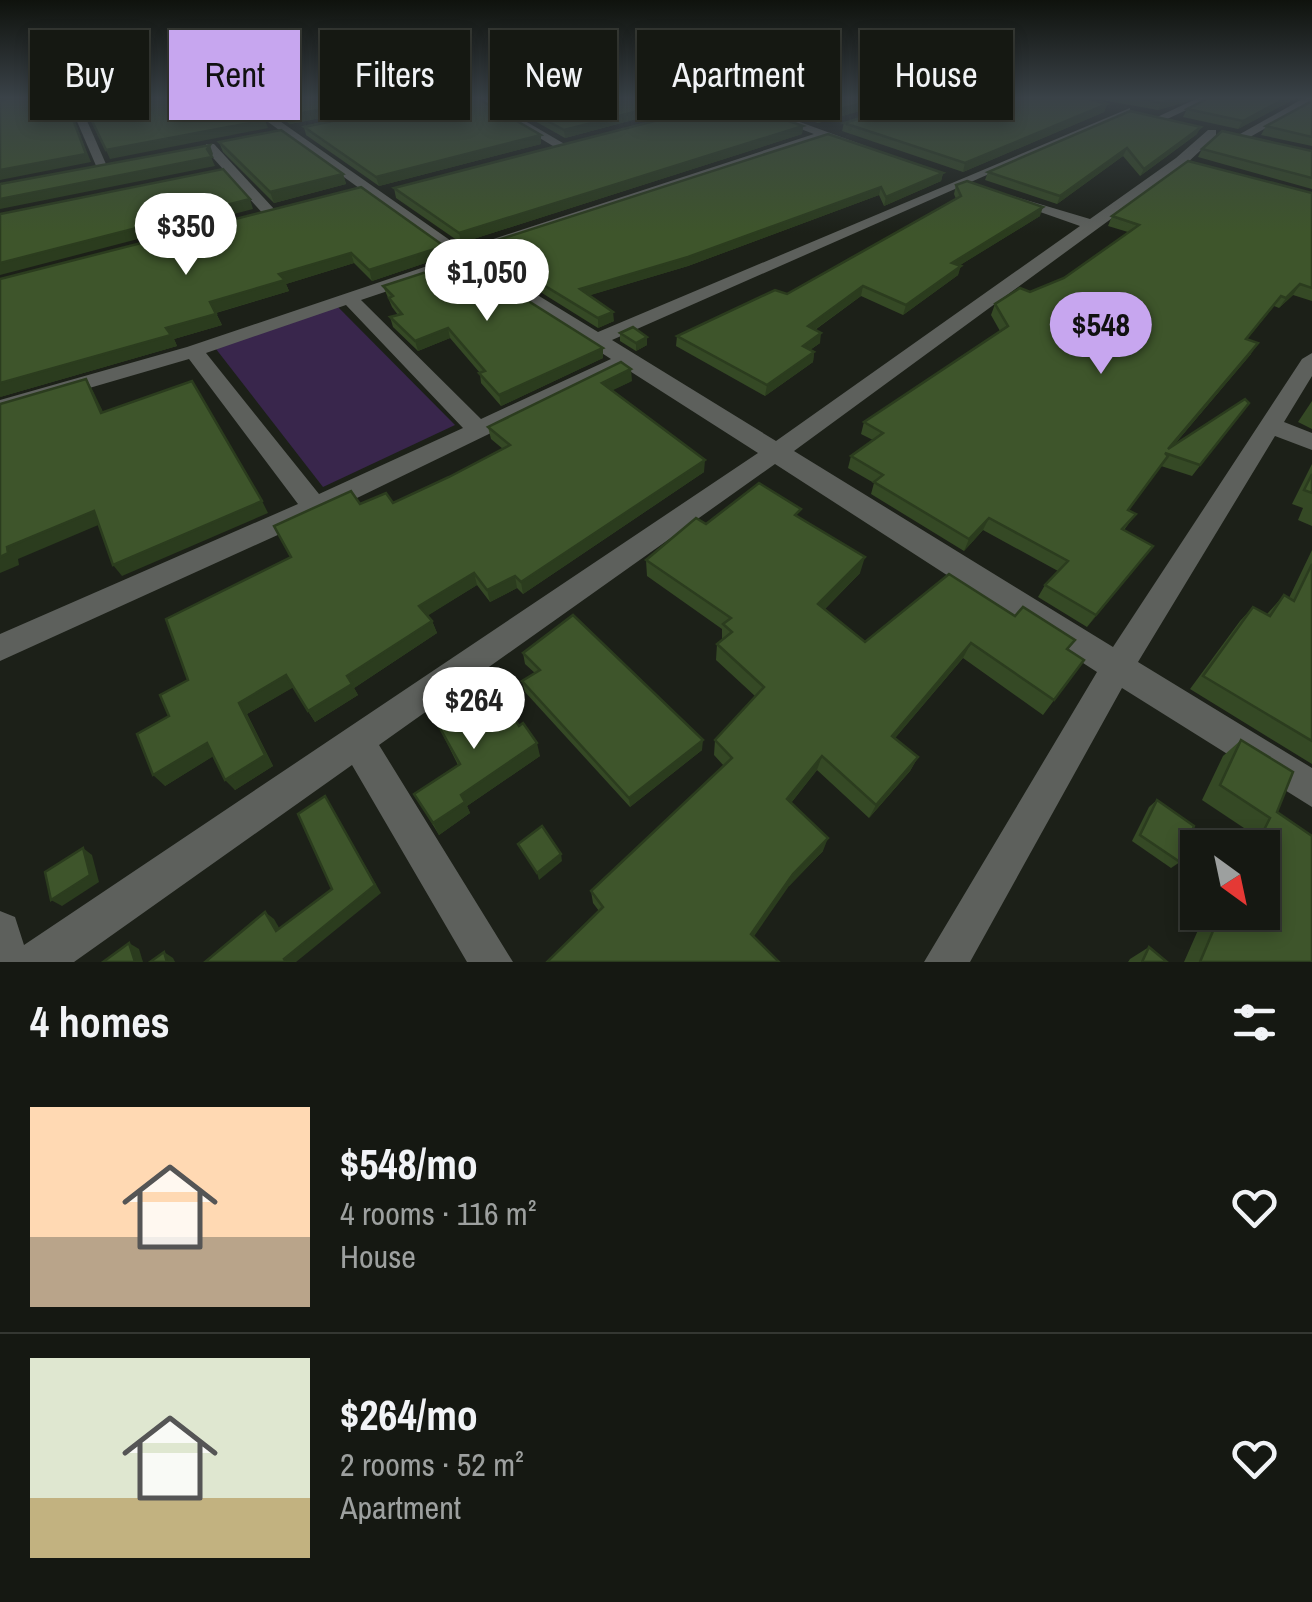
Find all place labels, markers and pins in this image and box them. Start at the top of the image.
pin: $350 [127,193,245,278]
pin: $1,050 [406,239,568,324]
pin: $548 [1042,292,1160,377]
pin: $264 [415,667,533,752]

